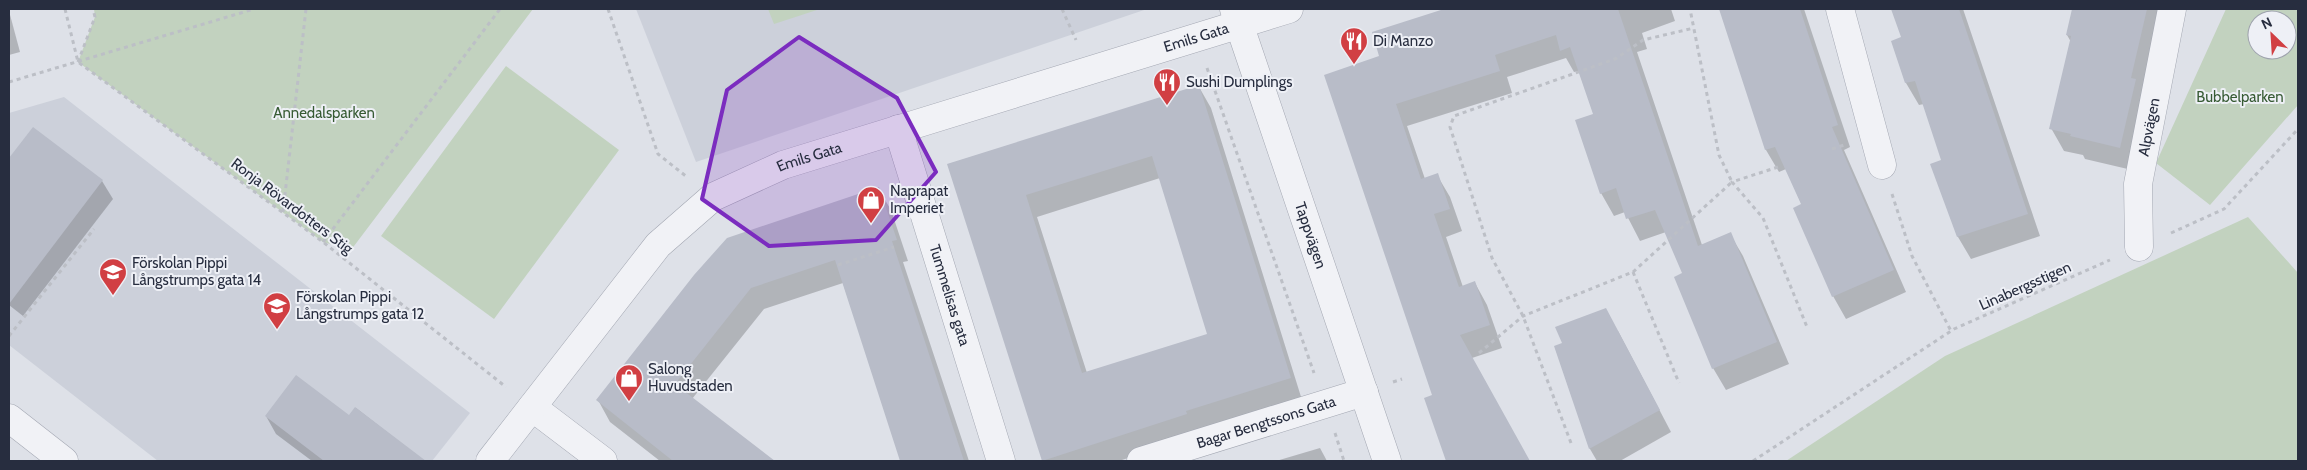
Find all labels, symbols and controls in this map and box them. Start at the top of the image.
north arrow [2247,10,2297,60]
text: N [2258,13,2275,33]
street label: Emils Gata [1161,19,1232,56]
restaurant icon: Di Manzo [1339,26,1369,65]
place label: Di Manzo [1373,32,1433,50]
restaurant icon: Sushi Dumplings [1152,67,1182,106]
place label: Sushi Dumplings [1186,73,1292,91]
park label: Bubbelparken [2196,88,2284,106]
street label: Alpvägen [2135,96,2164,158]
park label: Annedalsparken [273,104,375,122]
street label: Emils Gata [774,138,845,176]
street label: Ronja Rövardotters Stig [228,154,357,258]
place label: Naprapat Imperiet [890,182,948,217]
shop icon: Naprapat Imperiet [856,185,886,224]
street label: Tappvägen [1291,200,1330,271]
street label: Tummelisas gata [925,242,974,349]
place label: Förskolan Pippi Långstrumps gata 14 [132,254,262,289]
school or university icon: Förskolan Pippi Långstrumps gata 14 [98,257,128,296]
street label: Linabergsstigen [1976,258,2074,314]
place label: Förskolan Pippi Långstrumps gata 12 [296,288,425,323]
school or university icon: Förskolan Pippi Långstrumps gata 12 [262,291,292,330]
place label: Salong Huvudstaden [648,360,733,395]
shop icon: Salong Huvudstaden [614,363,644,402]
street label: Bagar Bengtssons Gata [1194,392,1339,452]

